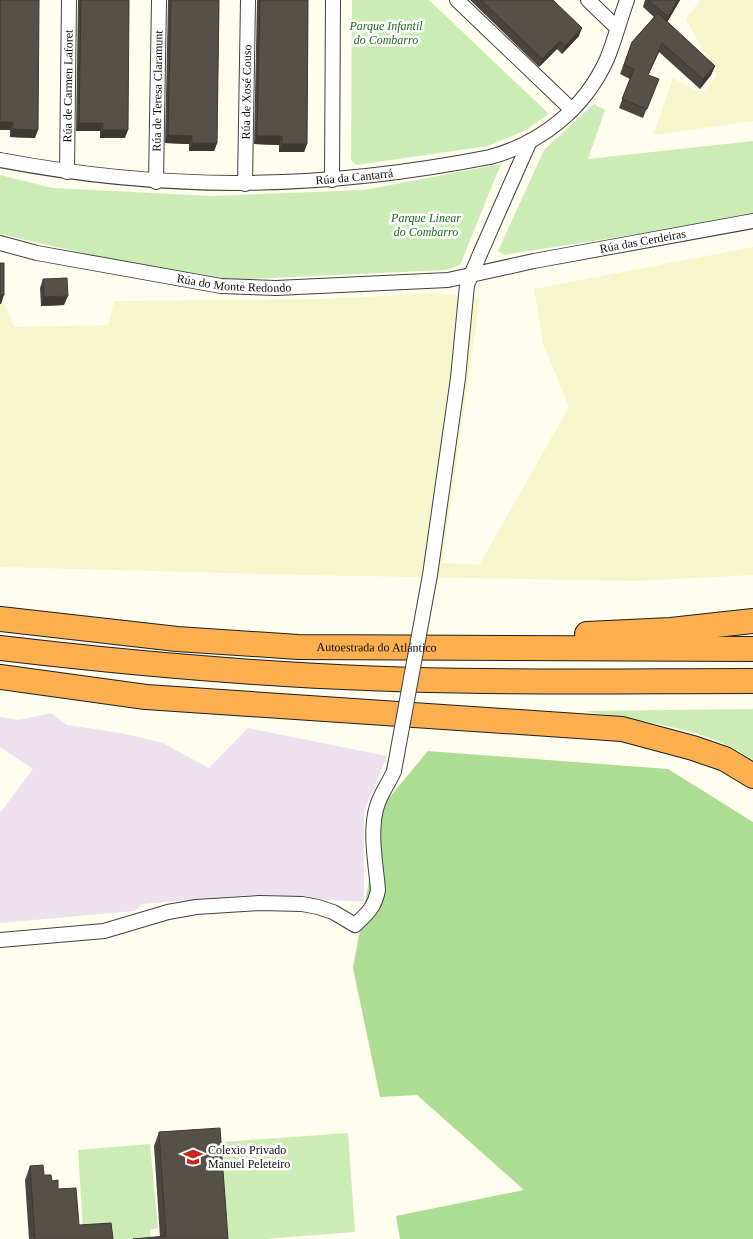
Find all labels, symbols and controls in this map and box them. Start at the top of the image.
park label: Parque Infantil do Combarro [348,19,423,47]
street label: Rúa de Carmen Laforet [60,29,76,143]
street label: Rúa de Teresa Claramunt [150,30,166,152]
street label: Rúa de Xosé Couso [239,44,254,140]
street label: Rúa da Cantarrá [315,166,395,187]
park label: Parque Linear do Combarro [390,211,461,239]
street label: Rúa das Cerdeiras [598,226,687,256]
street label: Rúa do Monte Redondo [176,271,292,295]
street label: Autoestrada do Atlántico [317,640,437,655]
place label: Colexio Privado Manuel Peleteiro [208,1143,290,1171]
school or university icon: Colexio Privado Manuel Peleteiro [182,1146,204,1168]

